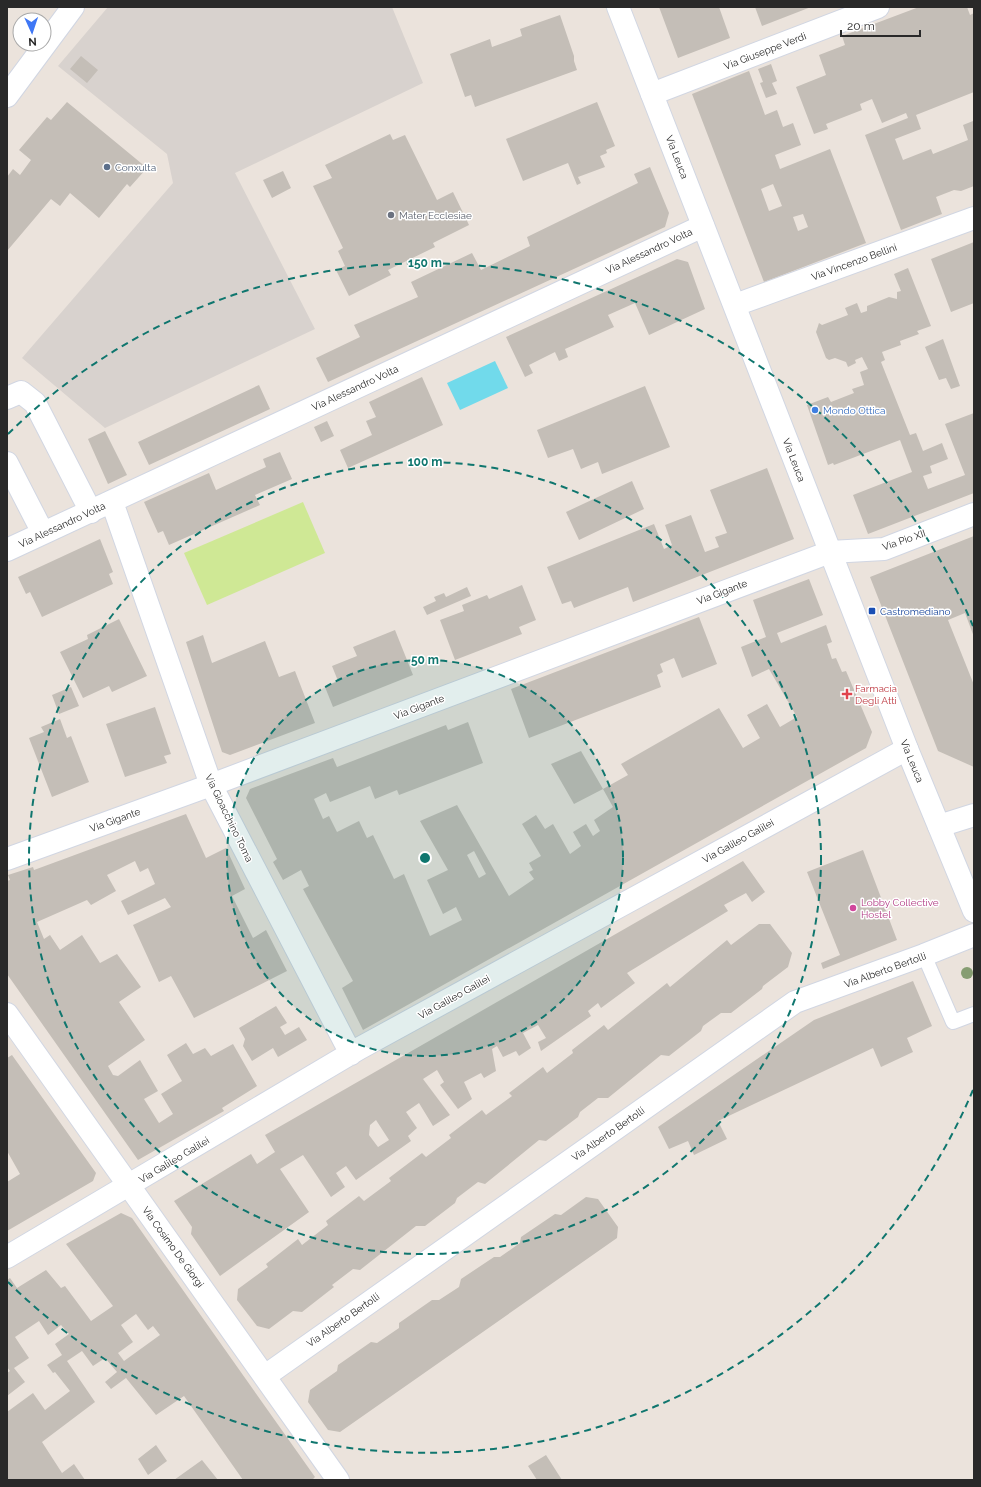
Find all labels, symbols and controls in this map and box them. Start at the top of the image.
north arrow [12,12,52,52]
scale bar [841,12,920,38]
text: 20 m [847,19,875,33]
street label: Via Giuseppe Verdi [722,30,808,72]
text: N [28,35,37,48]
street label: Via Leuca [664,134,690,180]
marker: Conxulta [102,162,112,172]
place label: Conxulta [115,162,156,173]
marker: Mater Ecclesiae [386,210,396,220]
place label: Mater Ecclesiae [399,210,472,221]
street label: Via Alessandro Volta [604,226,694,276]
street label: Via Vincenzo Bellini [810,241,898,283]
text: 150 m [408,256,442,270]
street label: Via Alessandro Volta [310,363,400,413]
marker: Mondo Ottica [810,405,820,415]
place label: Mondo Ottica [823,405,886,416]
street label: Via Leuca [781,437,807,483]
text: 100 m [408,455,442,469]
street label: Via Alessandro Volta [17,500,107,550]
street label: Via Pio XII [881,527,927,553]
street label: Via Gigante [695,577,749,607]
marker: Castromediano [867,606,877,616]
place label: Castromediano [880,606,951,617]
text: 50 m [411,653,439,667]
place label: Farmacia Degli Atti [855,683,897,706]
marker: Farmacia Degli Atti [842,689,852,699]
street label: Via Gigante [392,692,446,722]
street label: Via Leuca [898,738,926,784]
street label: Via Gioacchino Toma [203,772,255,864]
street label: Via Gigante [88,806,142,834]
street label: Via Galileo Galilei [700,817,776,865]
centre of rings [418,851,432,865]
place label: Lobby Collective Hostel [861,897,939,920]
marker: Lobby Collective Hostel [848,903,858,913]
street label: Via Alberto Bertolli [843,950,927,990]
street label: Via Galileo Galilei [416,973,492,1021]
street label: Via Alberto Bertolli [569,1105,647,1163]
street label: Via Galileo Galilei [137,1135,211,1185]
street label: Via Cosimo De Giorgi [140,1204,206,1290]
street label: Via Alberto Bertolli [304,1291,382,1349]

